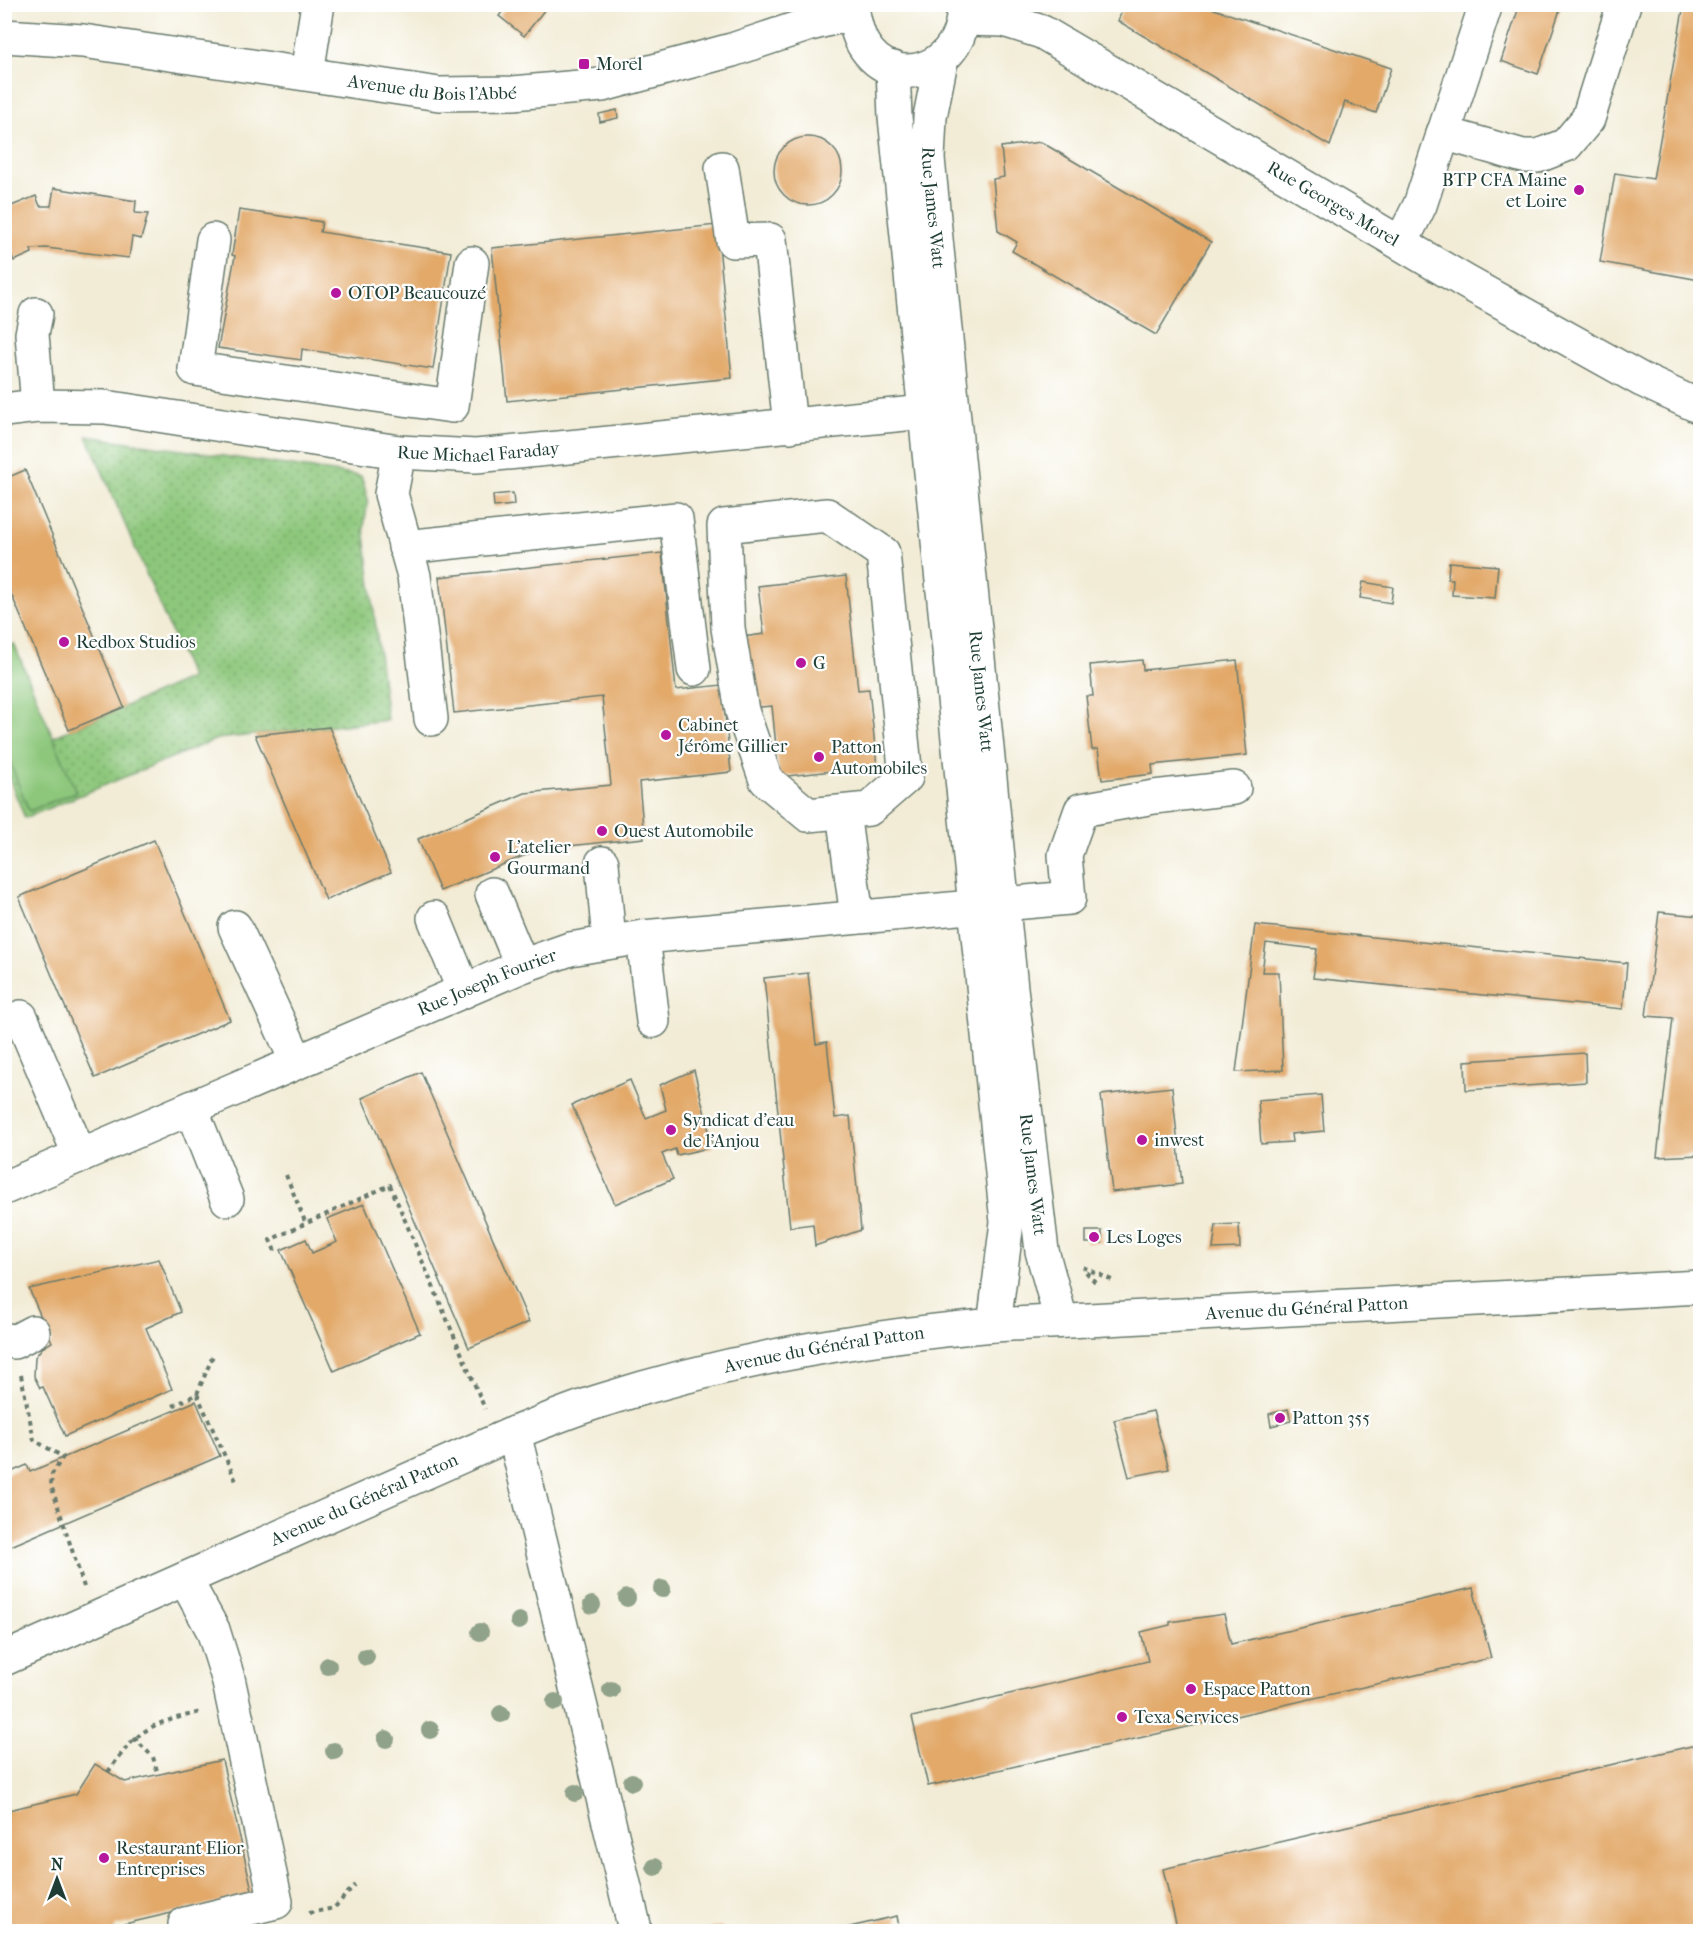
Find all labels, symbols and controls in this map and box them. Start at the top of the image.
place label: Morel [596,54,643,75]
marker: Morel [577,57,591,71]
street label: Avenue du Bois l'Abbé [345,70,517,105]
street label: Rue James Watt [917,146,949,270]
street label: Rue Georges Morel [1264,157,1403,251]
place label: BTP CFA Maine et Loire [1442,170,1567,212]
marker: BTP CFA Maine et Loire [1572,183,1586,197]
place label: OTOP Beaucouzé [348,283,486,304]
marker: OTOP Beaucouzé [329,286,343,300]
street label: Rue Michael Faraday [396,437,562,467]
street label: Rue James Watt [965,629,998,754]
place label: Redbox Studios [76,632,196,653]
marker: Redbox Studios [57,635,71,649]
place label: G [813,653,826,674]
marker: G [794,656,808,670]
place label: Cabinet Jérôme Gillier [676,715,788,757]
marker: Cabinet Jérôme Gillier [659,728,673,742]
place label: Patton Automobiles [830,737,927,779]
marker: Patton Automobiles [812,750,826,764]
place label: Ouest Automobile [614,821,754,842]
marker: Ouest Automobile [595,824,609,838]
place label: L’atelier Gourmand [507,837,590,879]
marker: L’atelier Gourmand [488,850,502,864]
street label: Rue Joseph Fourier [414,944,559,1020]
place label: Syndicat d'eau de l'Anjou [683,1110,794,1152]
street label: Rue James Watt [1015,1112,1051,1237]
marker: Syndicat d'eau de l'Anjou [664,1123,678,1137]
place label: inwest [1154,1130,1205,1151]
marker: inwest [1135,1133,1149,1147]
place label: Les Loges [1106,1227,1182,1248]
marker: Les Loges [1087,1230,1101,1244]
street label: Avenue du Général Patton [1204,1292,1409,1324]
street label: Avenue du Général Patton [721,1322,926,1377]
place label: Patton 355 [1292,1408,1370,1429]
marker: Patton 355 [1273,1411,1287,1425]
street label: Avenue du Général Patton [266,1448,462,1550]
place label: Espace Patton [1203,1679,1311,1700]
marker: Espace Patton [1184,1682,1198,1696]
place label: Texa Services [1134,1707,1239,1728]
marker: Texa Services [1115,1710,1129,1724]
place label: Restaurant Elior Entreprises [116,1838,244,1880]
north arrow [27,1849,87,1909]
marker: Restaurant Elior Entreprises [97,1851,111,1865]
text: N [51,1855,64,1874]

